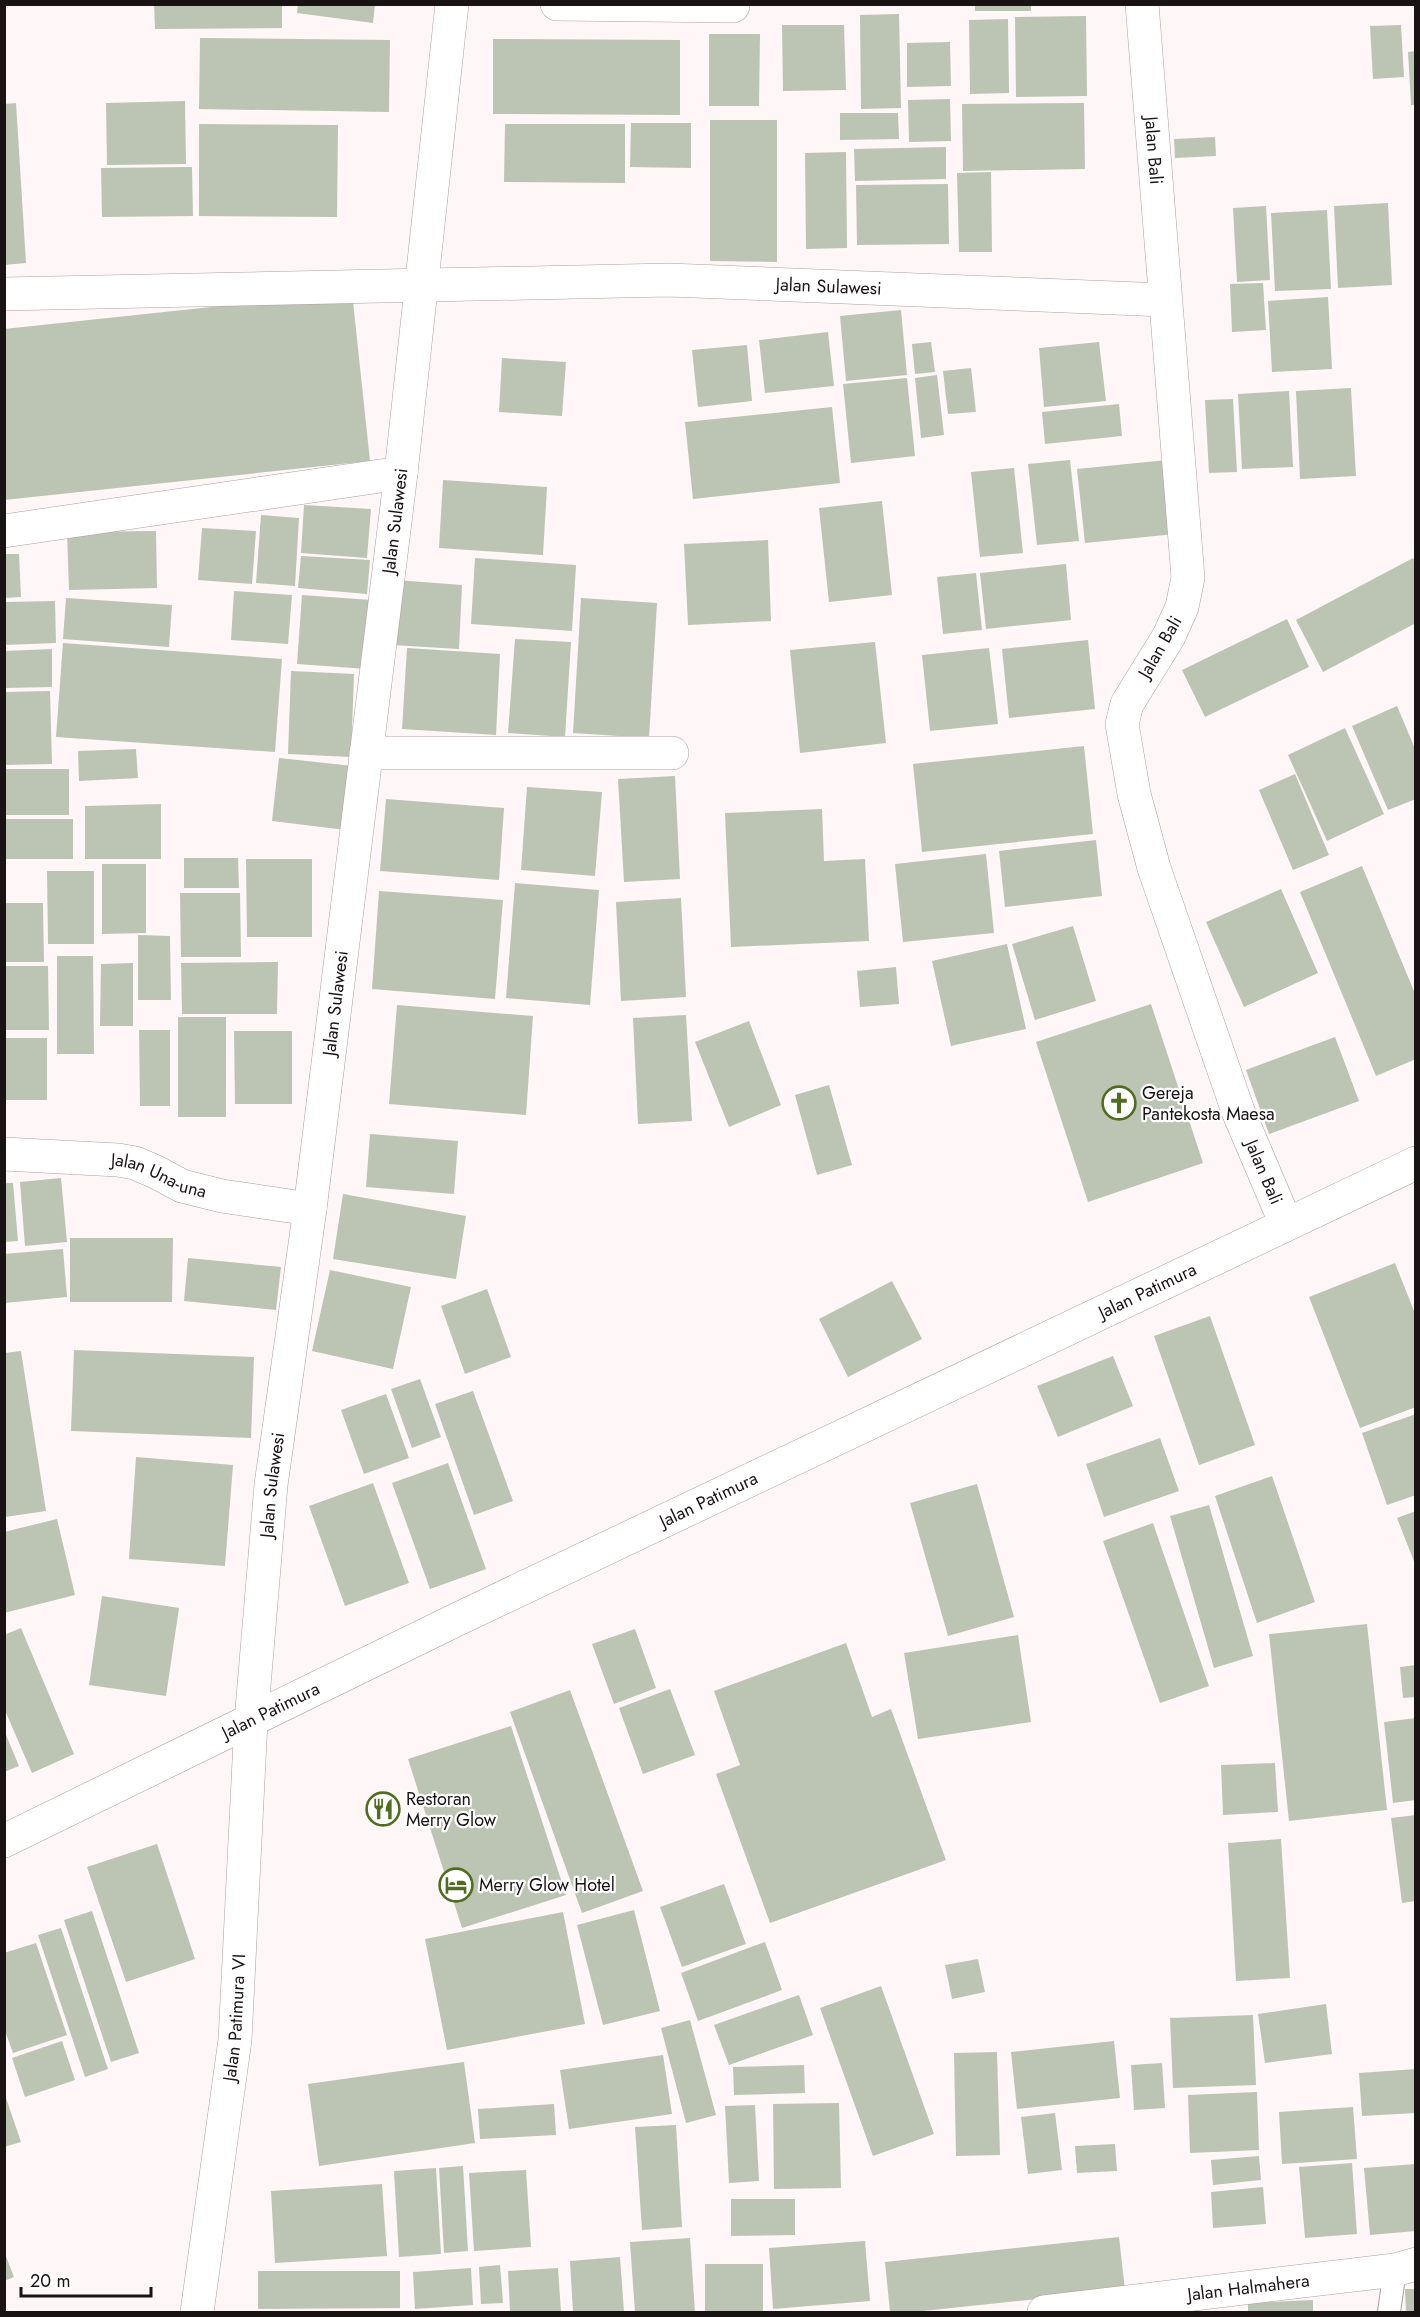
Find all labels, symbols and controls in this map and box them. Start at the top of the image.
street label: Jalan Bali [1138,113,1169,186]
street label: Jalan Sulawesi [773,271,882,302]
street label: Jalan Sulawesi [375,467,414,577]
street label: Jalan Bali [1131,611,1188,685]
street label: Jalan Sulawesi [316,949,355,1059]
place label: Gereja Pantekosta Maesa [1142,1080,1275,1127]
church icon: Gereja Pantekosta Maesa [1101,1085,1137,1121]
street label: Jalan Bali [1238,1134,1289,1209]
street label: Jalan Una-una [108,1147,209,1205]
street label: Jalan Patimura [1092,1256,1201,1326]
street label: Jalan Sulawesi [253,1431,291,1541]
street label: Jalan Patimura [653,1465,762,1535]
street label: Jalan Patimura [216,1676,324,1746]
place label: Restoran Merry Glow [406,1786,497,1833]
restaurant icon: Restoran Merry Glow [365,1791,401,1827]
hotel icon: Merry Glow Hotel [438,1867,474,1903]
place label: Merry Glow Hotel [479,1872,615,1898]
street label: Jalan Patimura VI [216,1953,252,2085]
scale bar [21,2260,152,2298]
street label: Jalan Halmahera [1184,2267,1311,2308]
text: 20 m [30,2268,70,2294]

